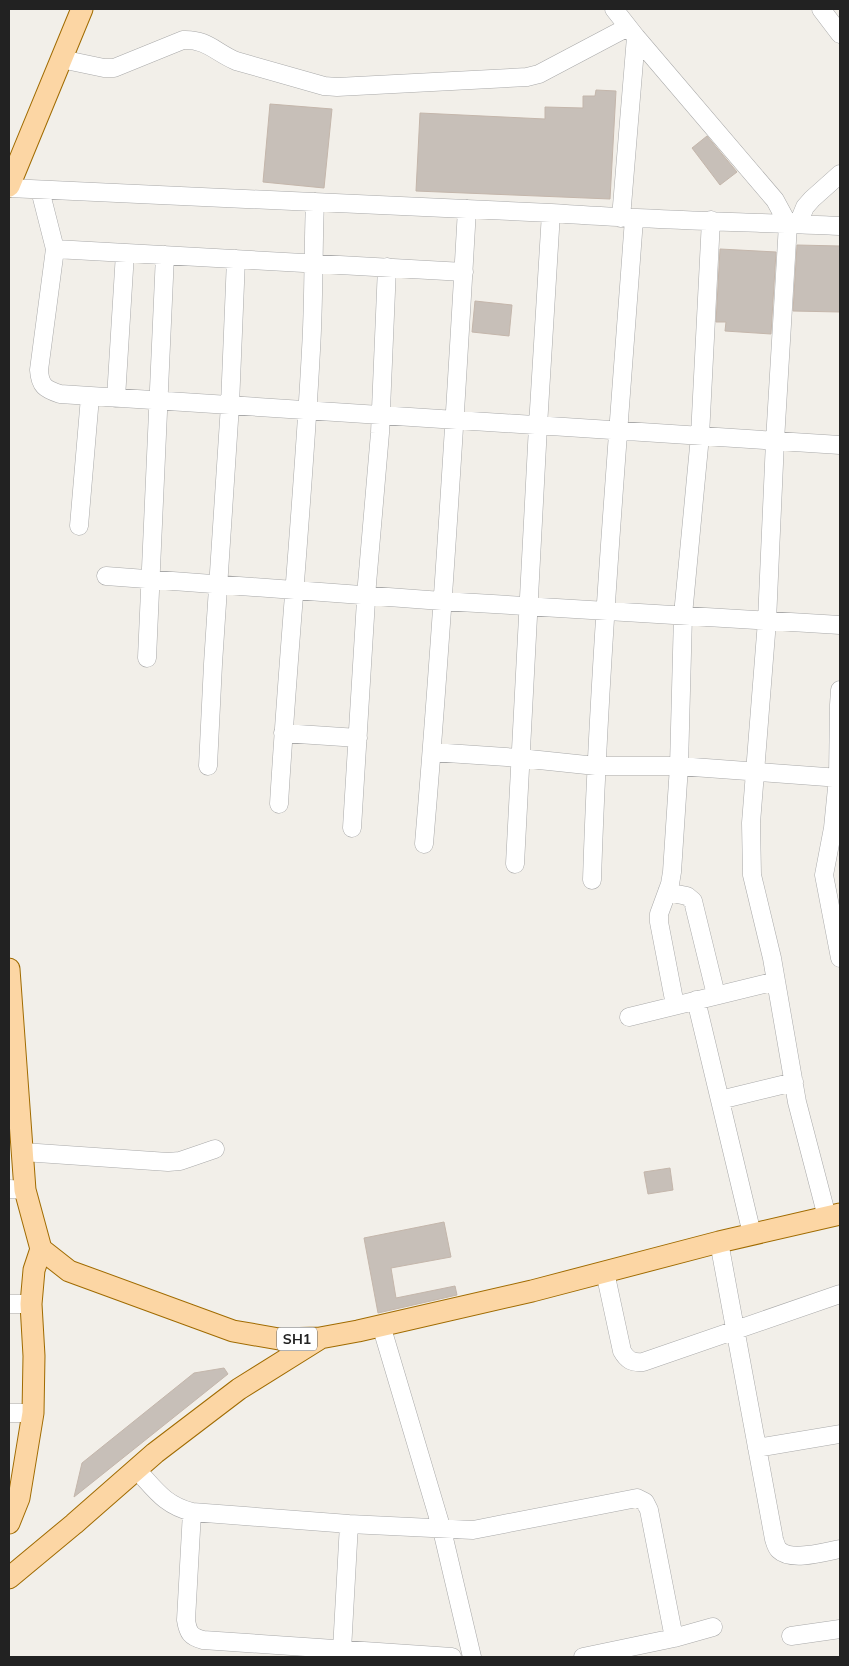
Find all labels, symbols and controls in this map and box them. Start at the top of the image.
road number: SH1 [277,1328,317,1350]

